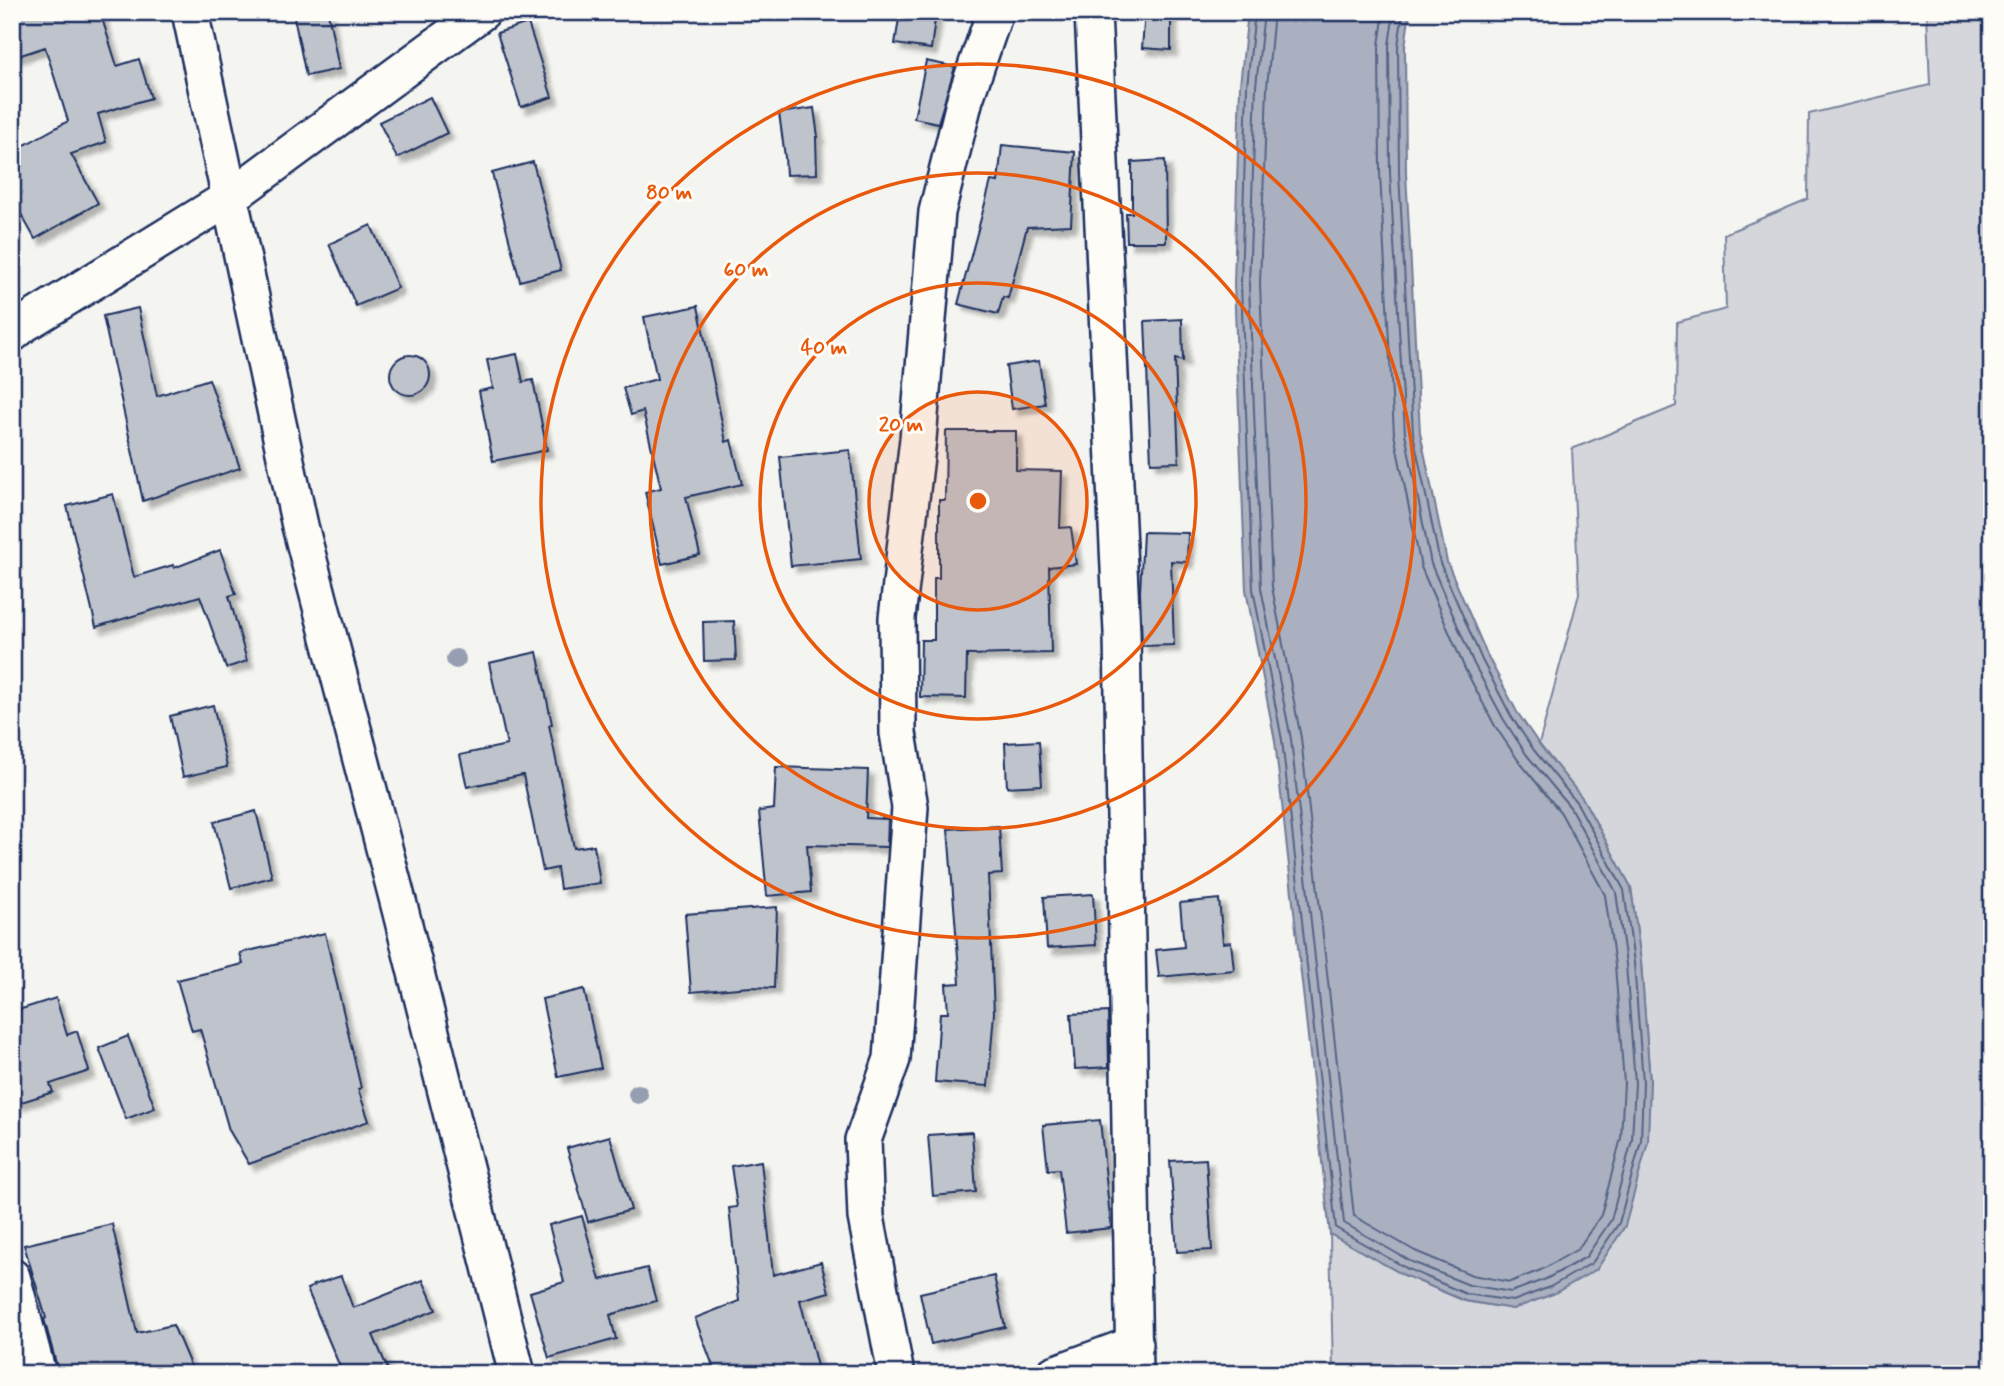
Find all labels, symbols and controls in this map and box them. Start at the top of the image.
text: 80 m [646,179,692,207]
text: 60 m [723,256,769,284]
text: 40 m [801,334,848,362]
text: 20 m [879,411,924,439]
centre of rings [966,489,990,513]

